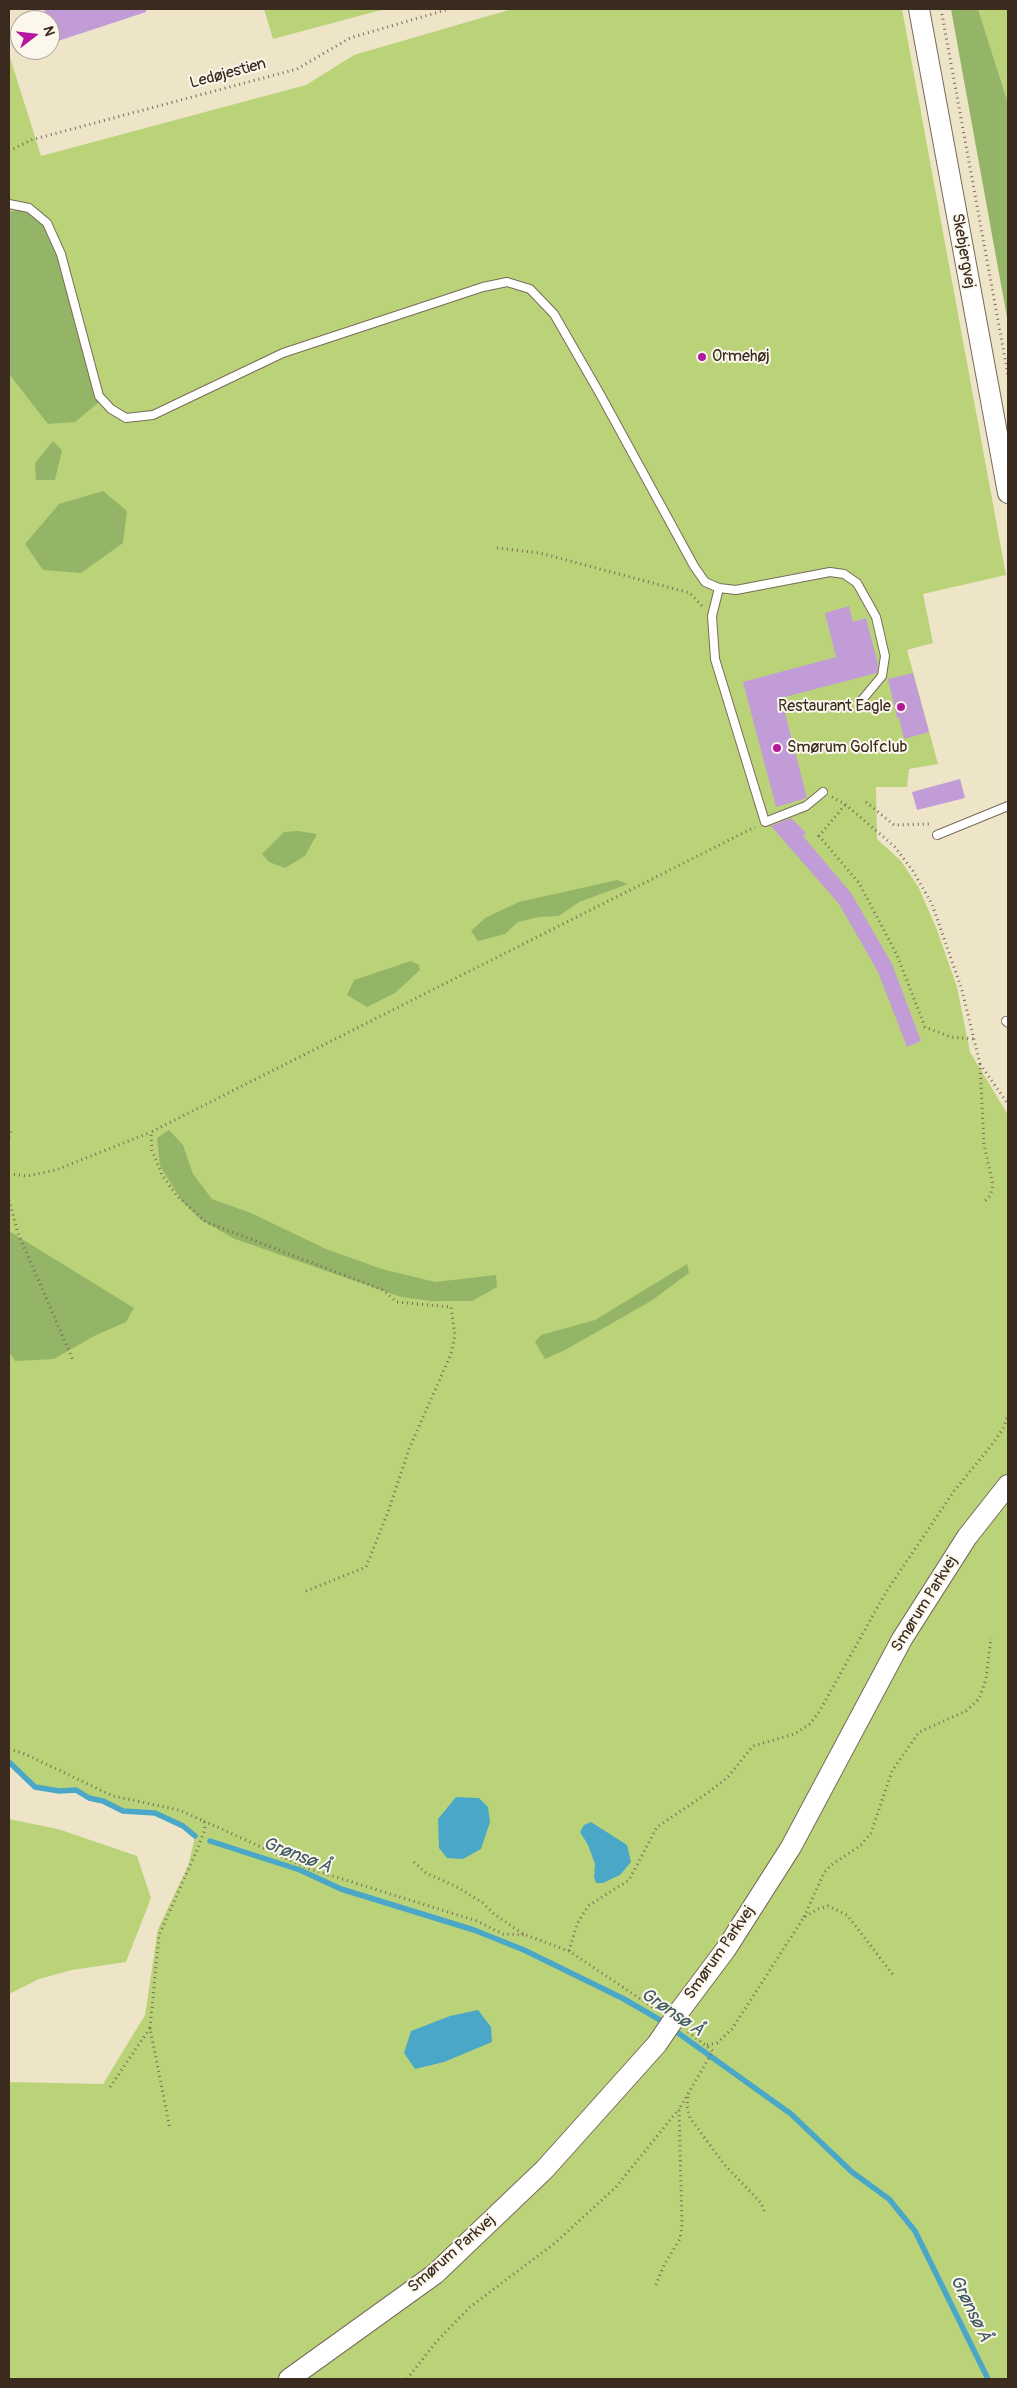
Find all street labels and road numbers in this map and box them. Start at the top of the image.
street label: Ledøjestien [188,55,268,93]
street label: Skebjergvej [947,212,979,290]
street label: Smørum Parkvej [888,1552,962,1656]
street label: Smørum Parkvej [681,1902,759,2004]
street label: Smørum Parkvej [404,2211,500,2297]

